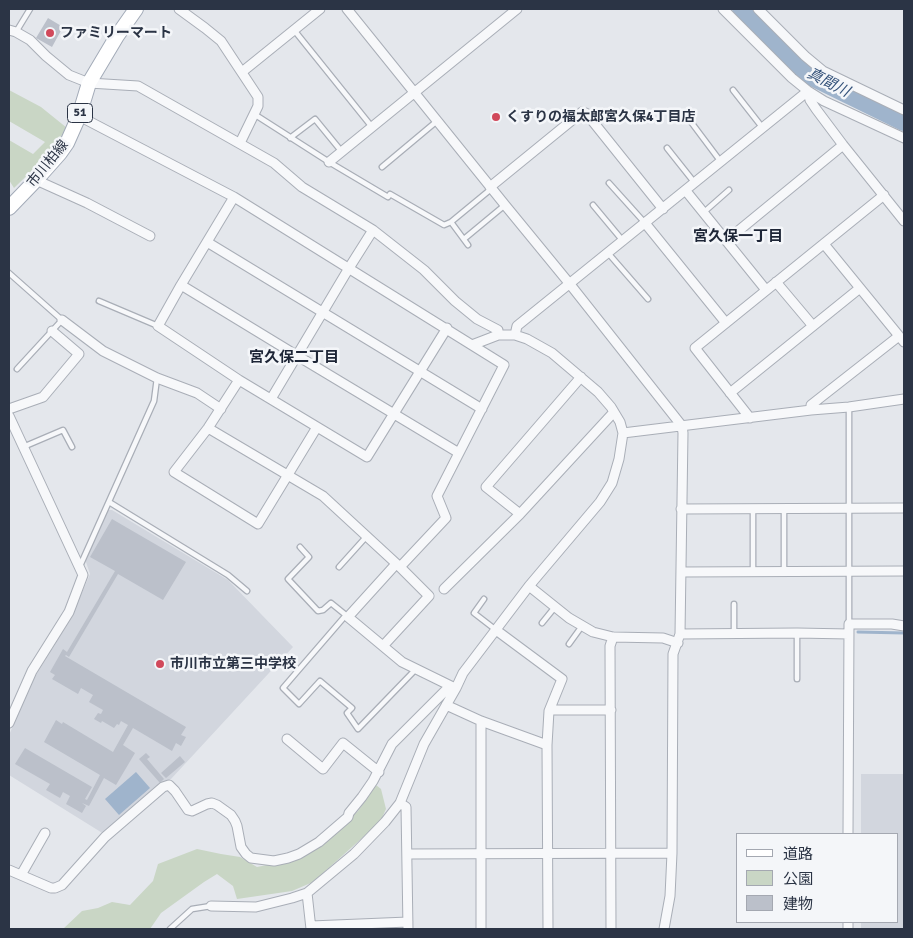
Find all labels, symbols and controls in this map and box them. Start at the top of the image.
place label: ファミリーマート [60,25,172,41]
marker: ファミリーマート [44,27,56,39]
water label: 真間川 [804,65,852,101]
road number: 51 [68,104,92,122]
place label: くすりの福太郎宮久保4丁目店 [506,109,696,125]
marker: くすりの福太郎宮久保4丁目店 [490,111,502,123]
street label: 市川柏線 [24,137,72,191]
district label: 宮久保一丁目 [693,228,783,246]
district label: 宮久保二丁目 [249,349,339,367]
place label: 市川市立第三中学校 [170,656,296,672]
marker: 市川市立第三中学校 [154,658,166,670]
legend [736,833,898,923]
text: 道路 [783,845,813,863]
text: 公園 [783,870,813,888]
text: 建物 [783,895,813,913]

